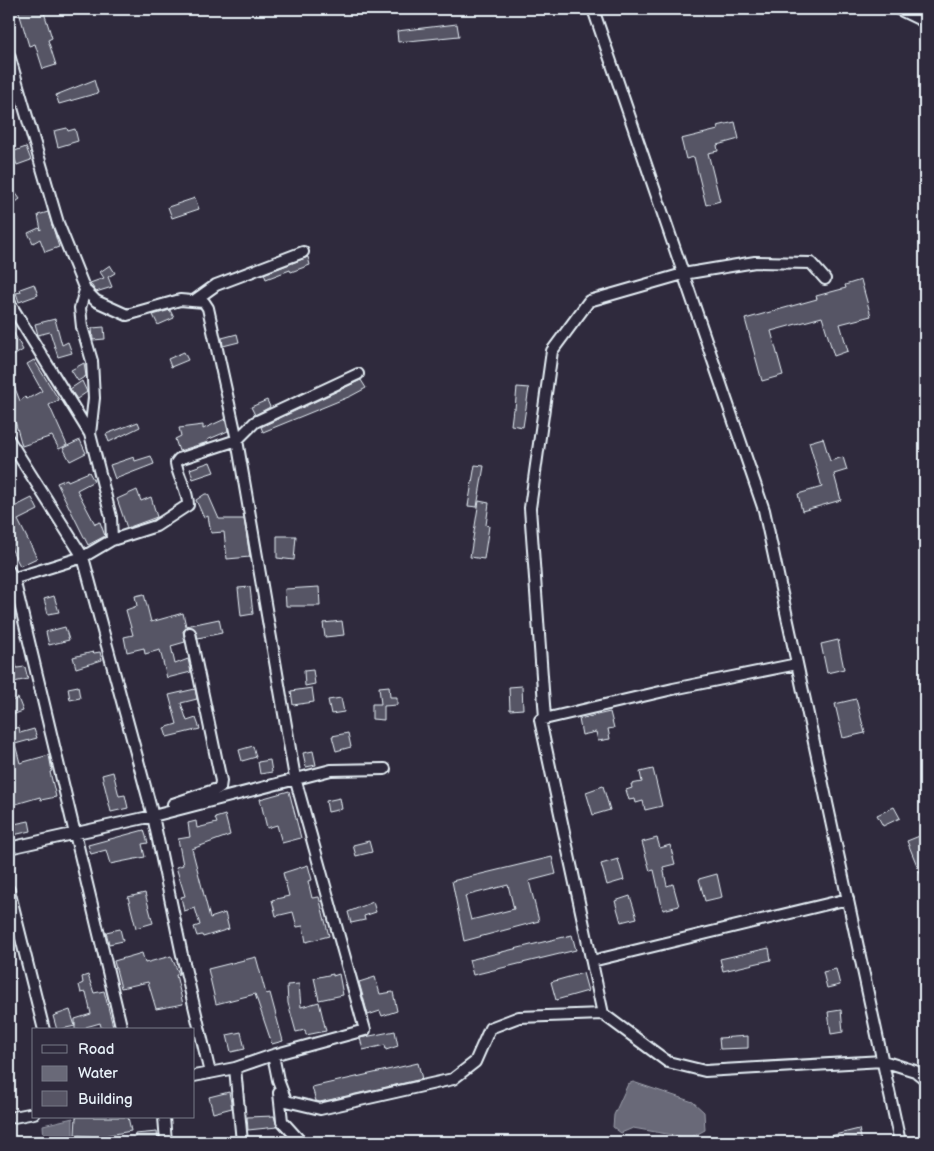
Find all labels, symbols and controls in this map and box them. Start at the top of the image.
legend [32,1028,195,1118]
text: Road [78,1040,114,1059]
text: Water [78,1064,118,1083]
text: Building [78,1090,133,1109]

